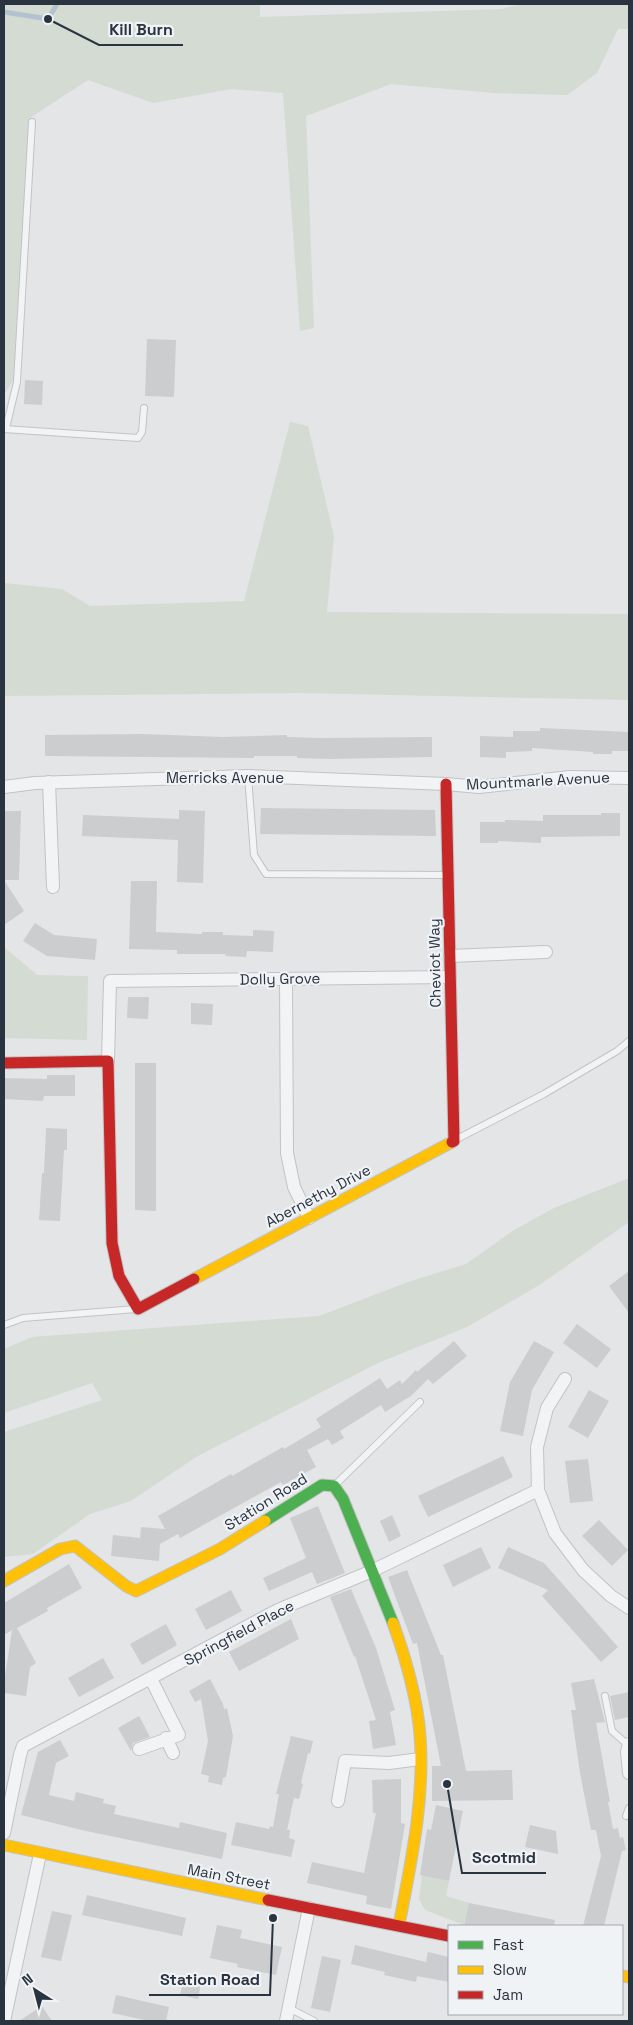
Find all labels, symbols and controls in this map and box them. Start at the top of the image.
callout: Kill Burn [99,14,183,45]
text: Kill Burn [109,19,173,40]
street label: Mountmarle Avenue [466,767,610,794]
street label: Merricks Avenue [166,768,284,787]
street label: Cheviot Way [424,918,445,1008]
street label: Dolly Grove [240,968,321,989]
street label: Abernethy Drive [262,1160,374,1231]
street label: Station Road [221,1469,311,1535]
street label: Springfield Place [180,1595,297,1670]
callout: Scotmid [462,1842,546,1873]
text: Scotmid [472,1847,536,1868]
street label: Main Street [186,1859,272,1894]
legend [448,1925,623,2015]
text: Fast [493,1935,524,1954]
text: Slow [493,1960,527,1979]
callout: Station Road [149,1964,270,1995]
north arrow [10,1965,60,2015]
text: N [18,1969,36,1990]
text: Station Road [160,1969,260,1990]
text: Jam [493,1985,523,2004]

